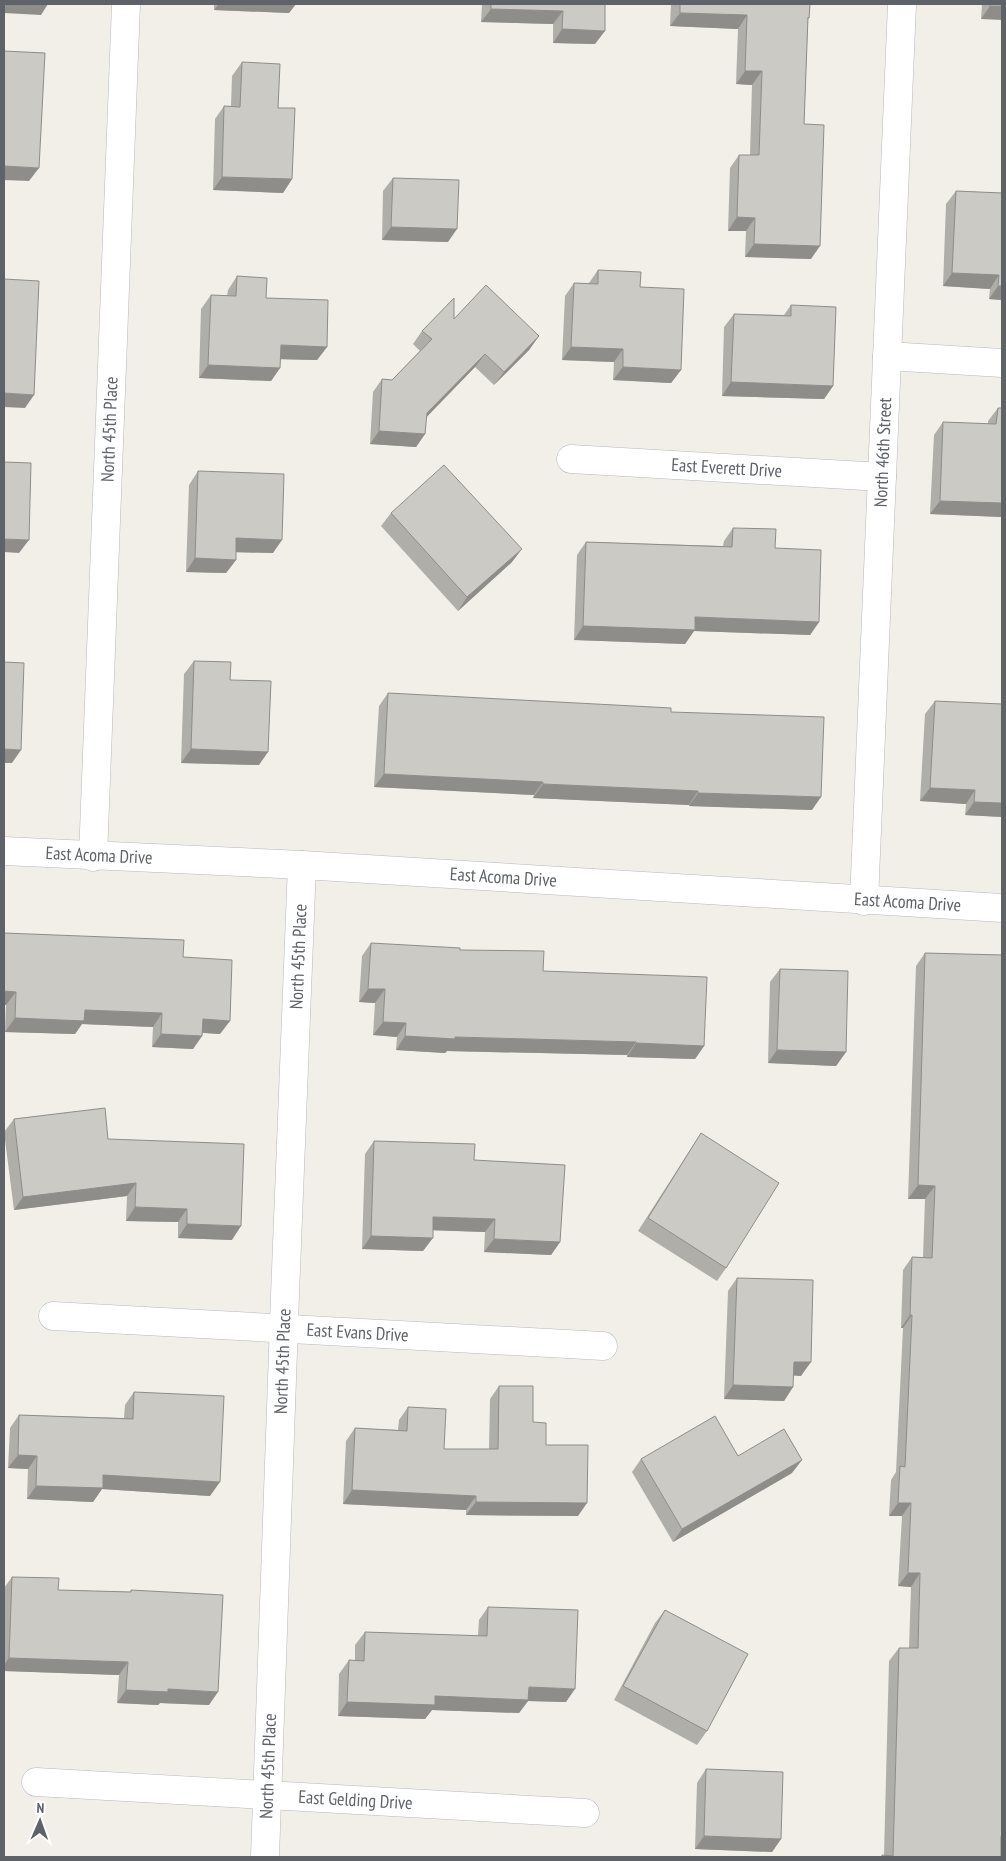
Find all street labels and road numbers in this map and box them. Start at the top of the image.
street label: North 45th Place [96,376,123,482]
street label: North 46th Street [869,397,896,508]
street label: East Everett Drive [671,453,783,482]
street label: East Acoma Drive [45,841,153,869]
street label: East Acoma Drive [449,862,557,892]
street label: East Acoma Drive [853,887,962,916]
street label: North 45th Place [284,903,311,1010]
street label: North 45th Place [269,1308,296,1414]
street label: East Evans Drive [306,1318,409,1346]
street label: North 45th Place [254,1713,281,1819]
street label: East Gelding Drive [298,1785,413,1814]

